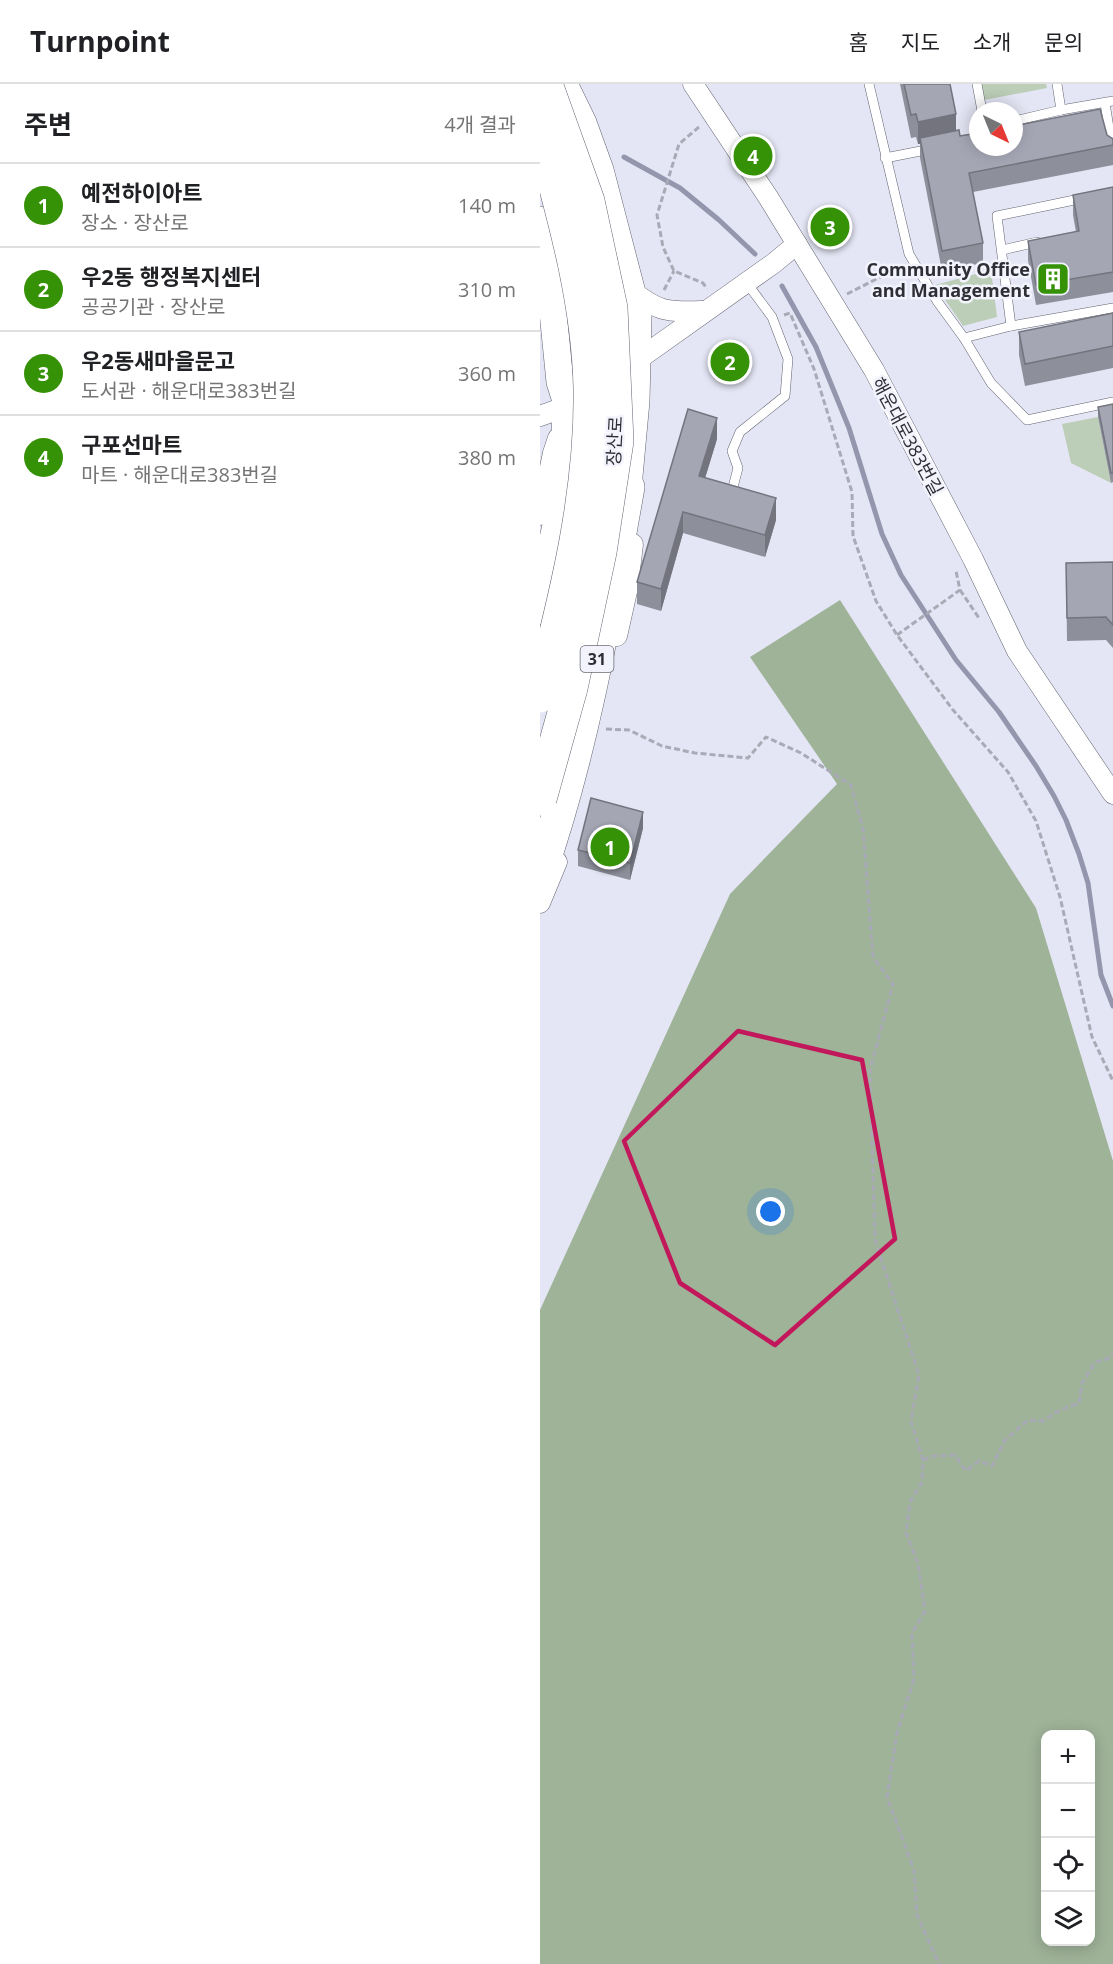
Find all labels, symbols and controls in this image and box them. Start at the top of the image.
text: Turnpoint [30,22,170,60]
text: 홈 [849,28,868,56]
text: 지도 [901,28,940,56]
text: 소개 [973,28,1011,56]
text: 문의 [1044,28,1083,56]
north arrow [969,102,1023,156]
text: 주변 [24,106,72,142]
text: 4개 결과 [444,111,516,138]
pin: 4 [734,134,772,178]
text: 예전하이아트 [81,177,202,207]
text: 1 [38,192,49,219]
text: 140 m [458,192,516,219]
pin: 3 [810,204,850,250]
text: 장소 · 장산로 [81,209,189,236]
place label: Community Office and Management [867,257,1030,302]
text: 우2동 행정복지센터 [81,261,261,291]
building icon: Community Office and Management [1035,261,1071,297]
text: 2 [38,276,49,303]
text: 310 m [458,276,516,303]
text: 공공기관 · 장산로 [81,293,225,320]
pin: 2 [710,340,750,384]
text: 우2동새마을문고 [81,345,235,375]
text: 3 [38,360,49,387]
text: 360 m [458,360,516,387]
street label: 해운대로383번길 [867,373,949,499]
text: 도서관 · 해운대로383번길 [81,377,297,404]
street label: 장산로 [601,416,627,466]
text: 구포선마트 [81,429,182,459]
text: 4 [38,444,49,471]
text: 380 m [458,444,516,471]
text: 마트 · 해운대로383번길 [81,461,278,488]
road number: 31 [580,646,614,672]
pin: 1 [590,824,630,870]
your location [756,1197,785,1226]
map controls [1041,1730,1095,1946]
button: + [1041,1730,1095,1784]
button: − [1041,1784,1095,1838]
button: locate [1041,1838,1095,1892]
button: layers [1041,1892,1095,1946]

